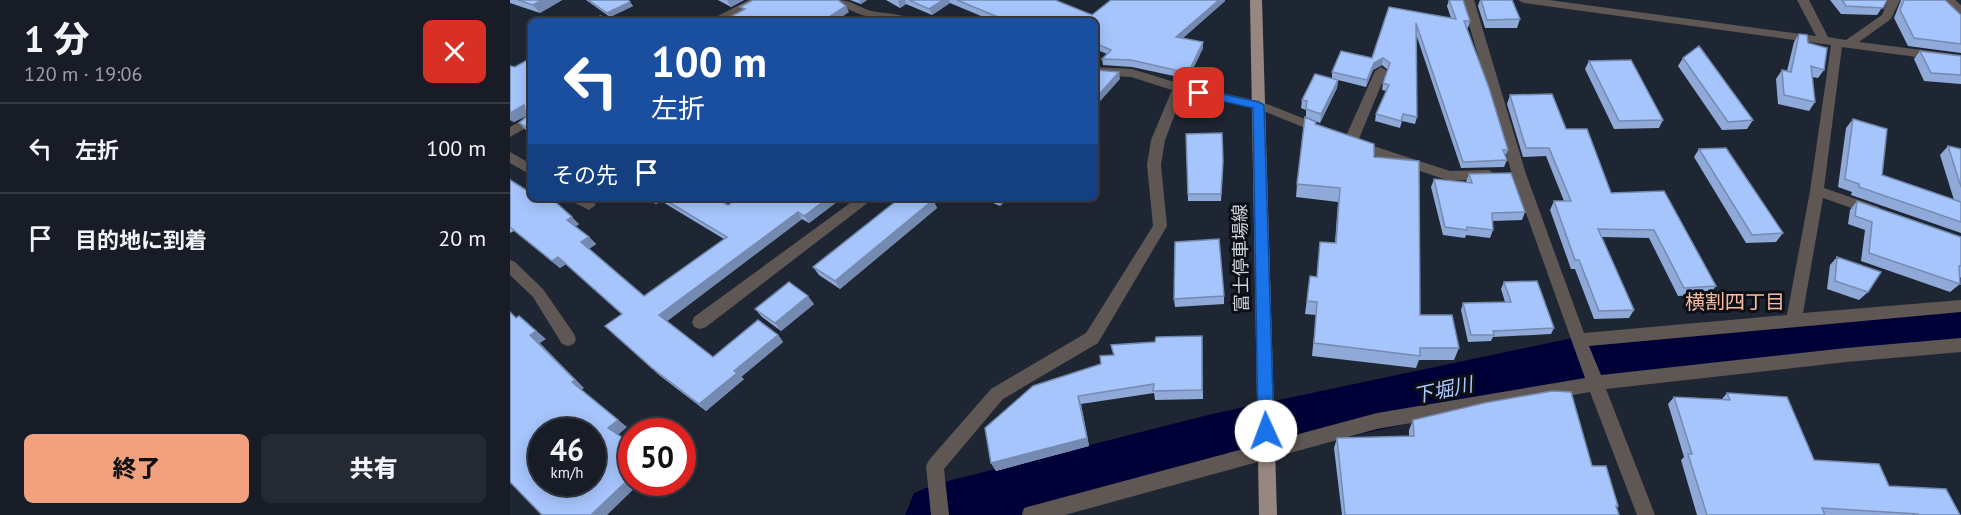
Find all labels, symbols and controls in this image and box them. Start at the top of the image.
text: 1 分 [24,15,90,62]
button: close [423,20,486,83]
text: 100 m [651,34,767,89]
icon: left [552,42,630,120]
text: 120 m · 19:06 [24,61,142,87]
pin [1173,67,1224,118]
icon: arrive [1182,76,1215,109]
text: 左折 [651,91,705,125]
icon: left [24,132,57,165]
text: 100 m [426,134,486,162]
text: 左折 [75,136,119,164]
icon: arrive [630,156,663,189]
text: その先 [552,161,618,189]
street label: 富士停車場線 [1228,204,1253,312]
icon: arrive [24,222,57,255]
text: 20 m [438,224,486,252]
text: 目的地に到着 [75,226,207,254]
district label: 横割四丁目 [1685,289,1785,315]
water label: 下堀川 [1411,371,1477,409]
position arrow [1234,399,1298,463]
speed limit sign: 50 [618,418,696,496]
text: 46 [550,430,584,469]
button: 終了 [24,434,249,503]
button: 共有 [261,434,486,503]
text: km/h [551,463,583,482]

